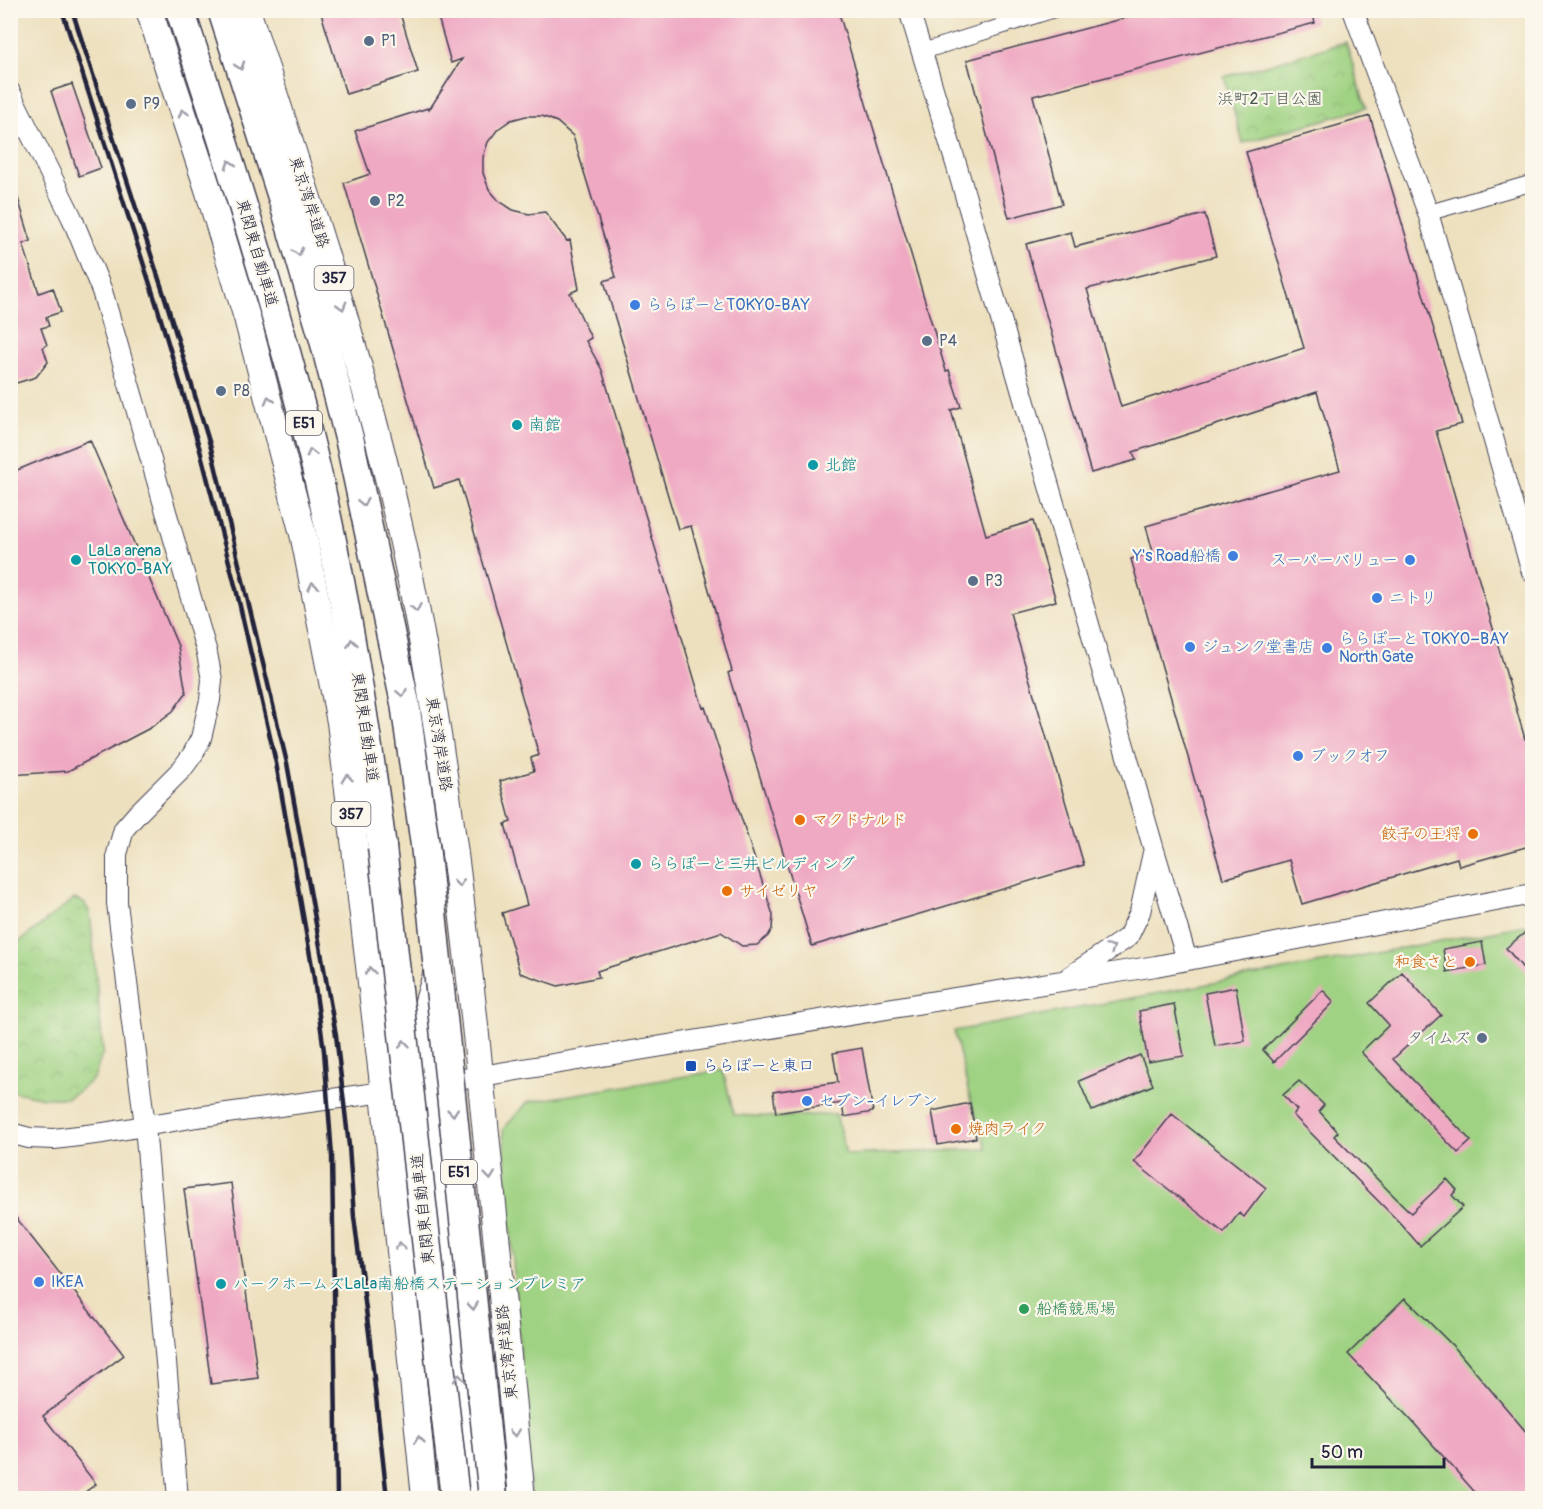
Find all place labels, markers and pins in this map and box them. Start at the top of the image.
place label: P1 [381,31,396,51]
marker: P1 [362,34,376,48]
place label: P9 [143,94,160,114]
marker: P9 [124,97,138,111]
place label: P2 [387,191,405,211]
marker: P2 [368,194,382,208]
place label: ららぽーとTOKYO-BAY [647,295,810,315]
marker: ららぽーとTOKYO-BAY [628,298,642,312]
place label: P4 [939,331,957,351]
marker: P4 [920,334,934,348]
place label: P8 [233,381,250,401]
marker: P8 [214,384,228,398]
place label: 南館 [529,415,561,435]
marker: 南館 [510,418,524,432]
place label: 北館 [825,455,857,475]
marker: 北館 [806,458,820,472]
place label: LaLa arena TOKYO-BAY [88,541,172,579]
place label: Y's Road船橋 [1132,546,1221,566]
marker: Y's Road船橋 [1226,549,1240,563]
place label: スーパーバリュー [1271,550,1398,570]
marker: LaLa arena TOKYO-BAY [69,553,83,567]
marker: スーパーバリュー [1403,553,1417,567]
place label: P3 [985,571,1003,591]
marker: P3 [966,574,980,588]
place label: ニトリ [1389,588,1437,608]
marker: ニトリ [1370,591,1384,605]
place label: ららぽーと TOKYO−BAY North Gate [1339,629,1509,667]
place label: ジュンク堂書店 [1202,637,1314,657]
marker: ジュンク堂書店 [1183,640,1197,654]
marker: ららぽーと TOKYO−BAY North Gate [1320,641,1334,655]
place label: ブックオフ [1310,746,1390,766]
marker: ブックオフ [1291,749,1305,763]
place label: マクドナルド [812,810,907,830]
marker: マクドナルド [793,813,807,827]
place label: 餃子の王将 [1381,824,1461,844]
marker: 餃子の王将 [1466,827,1480,841]
place label: ららぽーと三井ビルディング [648,854,855,874]
marker: ららぽーと三井ビルディング [629,857,643,871]
place label: サイゼリヤ [739,881,818,901]
marker: サイゼリヤ [720,884,734,898]
place label: 和食さと [1394,952,1458,972]
marker: 和食さと [1463,955,1477,969]
place label: タイムズ [1407,1028,1470,1048]
marker: タイムズ [1475,1031,1489,1045]
place label: ららぽーと東口 [703,1056,814,1076]
marker: ららぽーと東口 [684,1059,698,1073]
place label: セブン-イレブン [819,1091,938,1111]
marker: セブン-イレブン [800,1094,814,1108]
place label: 焼肉ライク [968,1119,1047,1139]
marker: 焼肉ライク [949,1122,963,1136]
place label: IKEA [51,1272,84,1292]
place label: パークホームズLaLa南船橋ステーションプレミア [233,1274,586,1294]
marker: IKEA [32,1275,46,1289]
marker: パークホームズLaLa南船橋ステーションプレミア [214,1277,228,1291]
place label: 船橋競馬場 [1036,1299,1116,1319]
marker: 船橋競馬場 [1017,1302,1031,1316]

